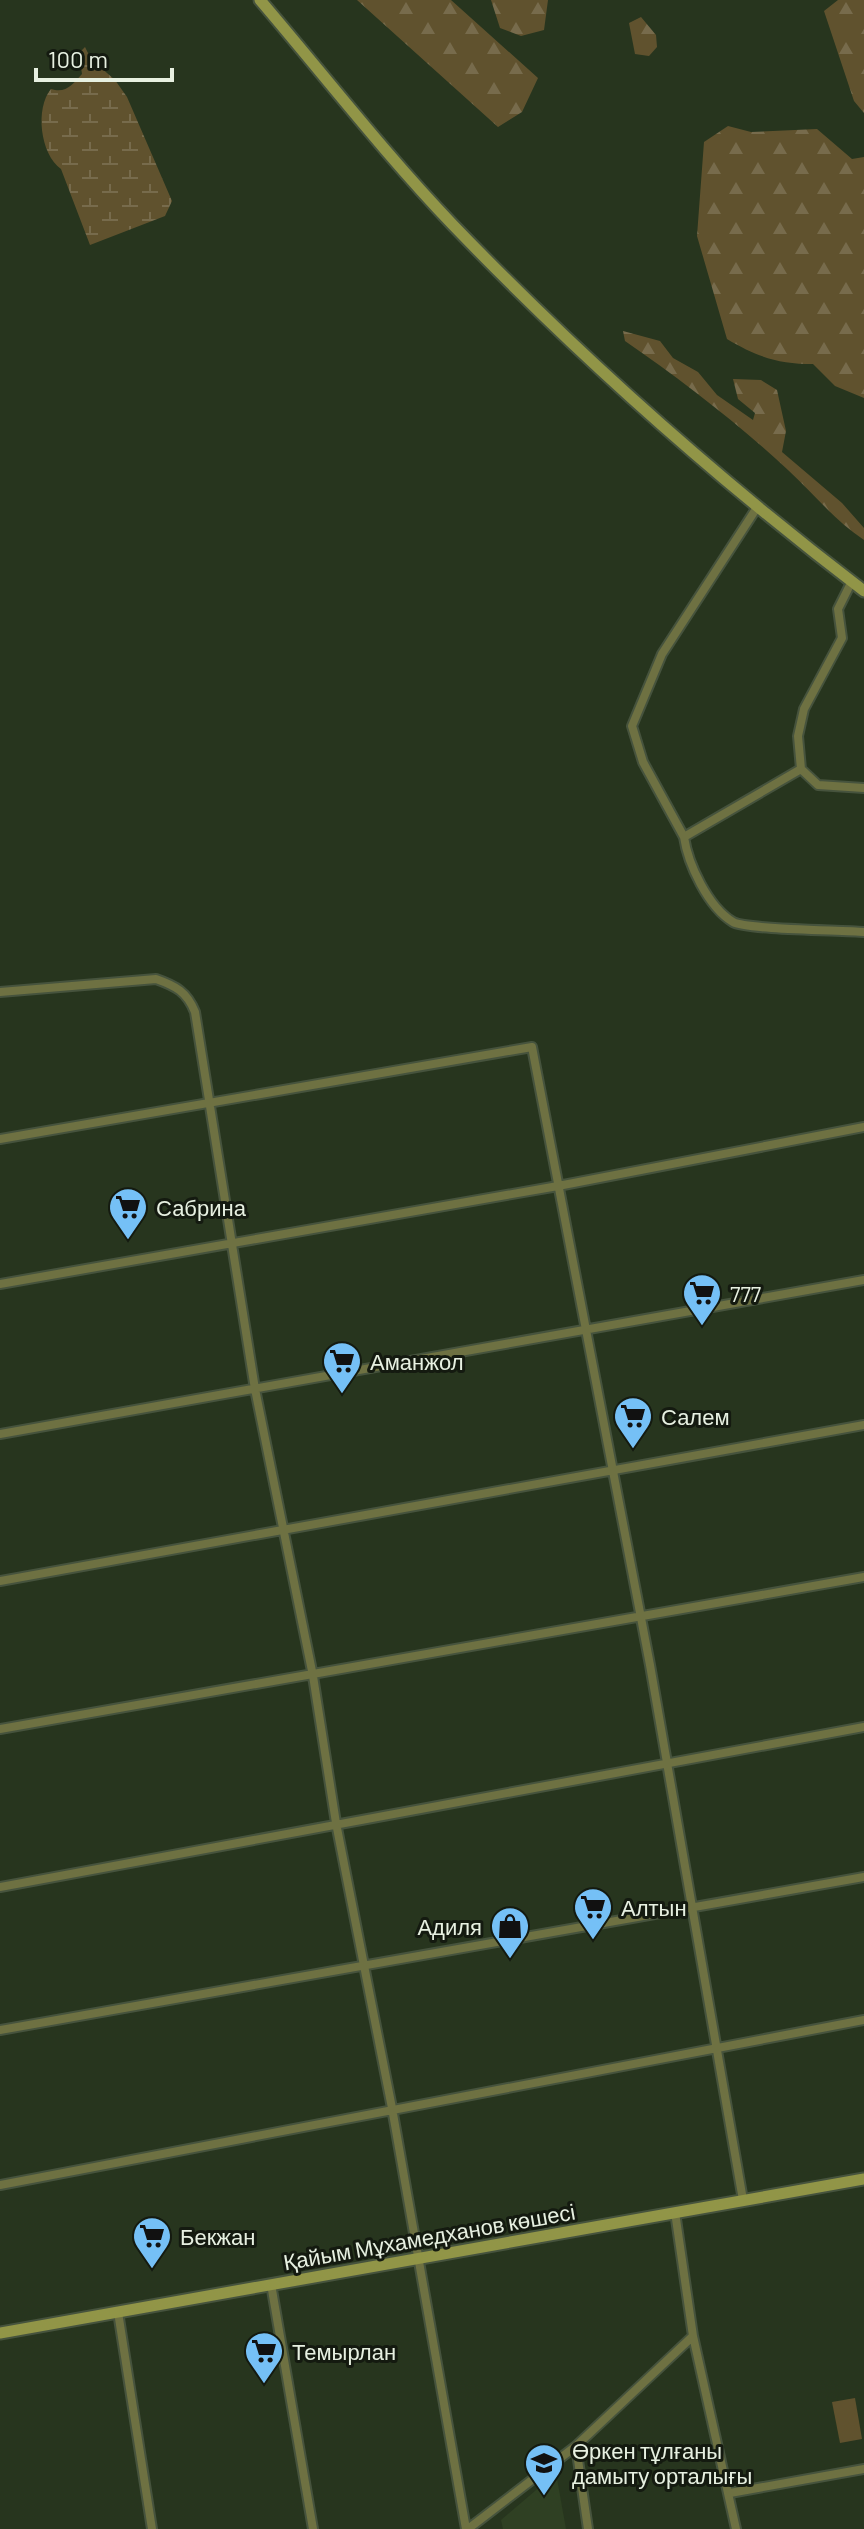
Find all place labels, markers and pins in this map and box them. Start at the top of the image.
supermarket icon: Сабрина [107,1186,149,1241]
place label: Сабрина [156,1194,247,1221]
supermarket icon: 777 [681,1272,723,1327]
place label: 777 [730,1280,761,1306]
supermarket icon: Аманжол [321,1340,363,1395]
place label: Аманжол [370,1348,464,1374]
supermarket icon: Салем [612,1395,654,1450]
place label: Салем [661,1403,730,1429]
supermarket icon: Алтын [572,1886,614,1941]
place label: Алтын [621,1894,687,1920]
shop icon: Адиля [489,1905,531,1960]
place label: Адиля [417,1913,482,1940]
supermarket icon: Бекжан [131,2215,173,2270]
place label: Бекжан [180,2223,255,2249]
supermarket icon: Темырлан [243,2330,285,2385]
place label: Темырлан [292,2338,396,2365]
place label: Өркен тұлғаны дамыту орталығы [572,2437,752,2489]
school or university icon: Өркен тұлғаны дамыту орталығы [523,2442,565,2497]

